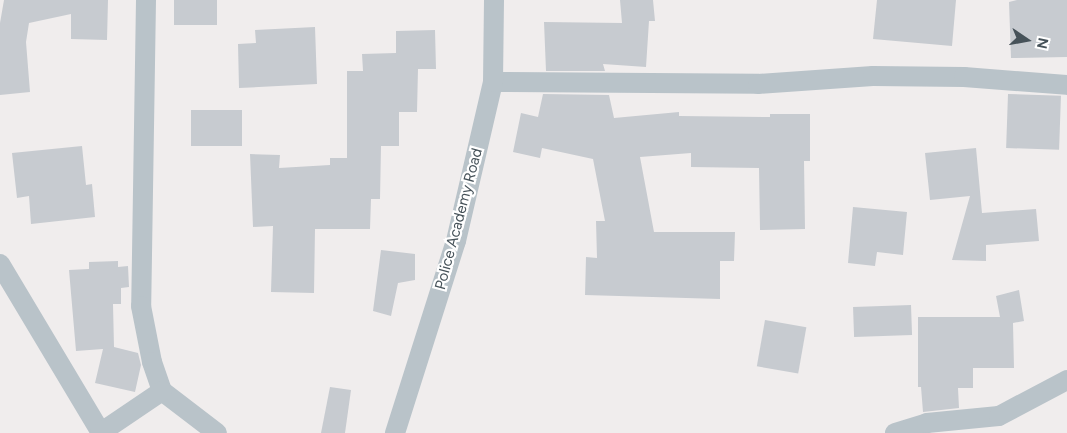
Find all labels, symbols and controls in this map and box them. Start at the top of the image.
north arrow [1002,15,1052,65]
text: N [1033,36,1052,50]
street label: Police Academy Road [431,146,487,292]

